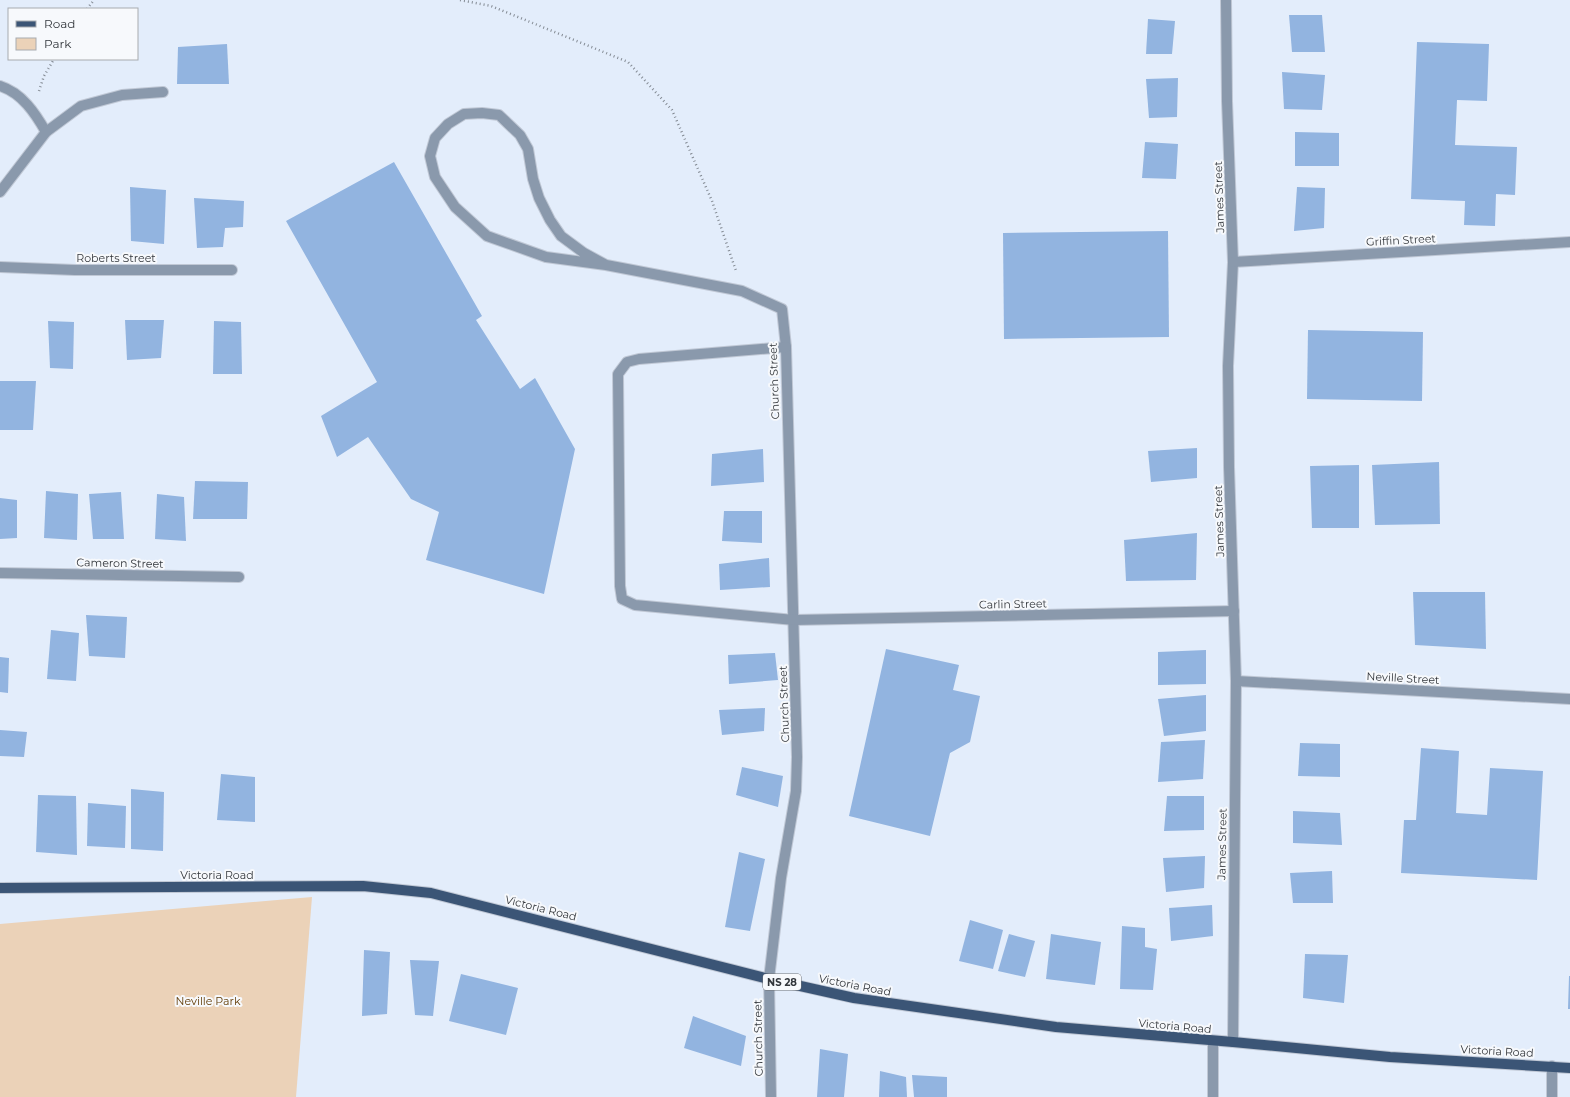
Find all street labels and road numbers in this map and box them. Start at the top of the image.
street label: James Street [1211,160,1227,234]
street label: Griffin Street [1366,231,1437,249]
street label: Roberts Street [76,251,156,265]
street label: Church Street [766,342,782,420]
street label: James Street [1211,484,1227,558]
street label: Cameron Street [76,555,164,571]
street label: Carlin Street [979,596,1048,612]
street label: Church Street [776,665,792,743]
street label: Neville Street [1366,669,1440,687]
street label: James Street [1214,807,1230,881]
street label: Victoria Road [180,868,254,882]
street label: Victoria Road [504,892,578,924]
street label: Victoria Road [818,971,892,999]
road number: NS 28 [763,974,801,990]
street label: Church Street [750,999,766,1076]
street label: Victoria Road [1138,1016,1212,1036]
street label: Victoria Road [1460,1042,1534,1060]

